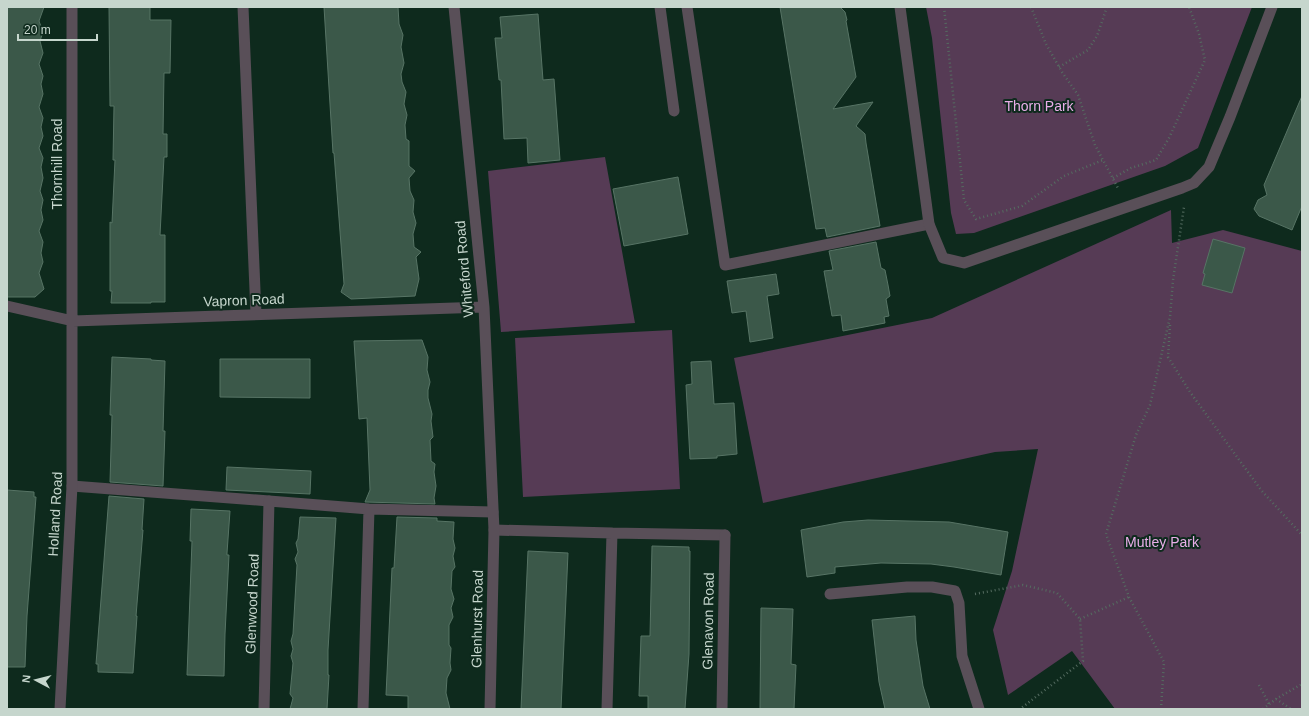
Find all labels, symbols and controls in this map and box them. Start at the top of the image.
scale bar [18,16,97,42]
text: 20 m [24,23,51,37]
park label: Thorn Park [1004,98,1075,114]
street label: Thornhill Road [49,118,65,210]
street label: Whiteford Road [452,220,476,318]
street label: Vapron Road [203,291,285,309]
street label: Holland Road [45,471,65,557]
park label: Mutley Park [1125,534,1200,550]
street label: Glenwood Road [242,554,262,654]
street label: Glenhurst Road [468,570,486,668]
street label: Glenavon Road [699,572,717,670]
north arrow [16,660,56,700]
text: N [20,674,33,683]

